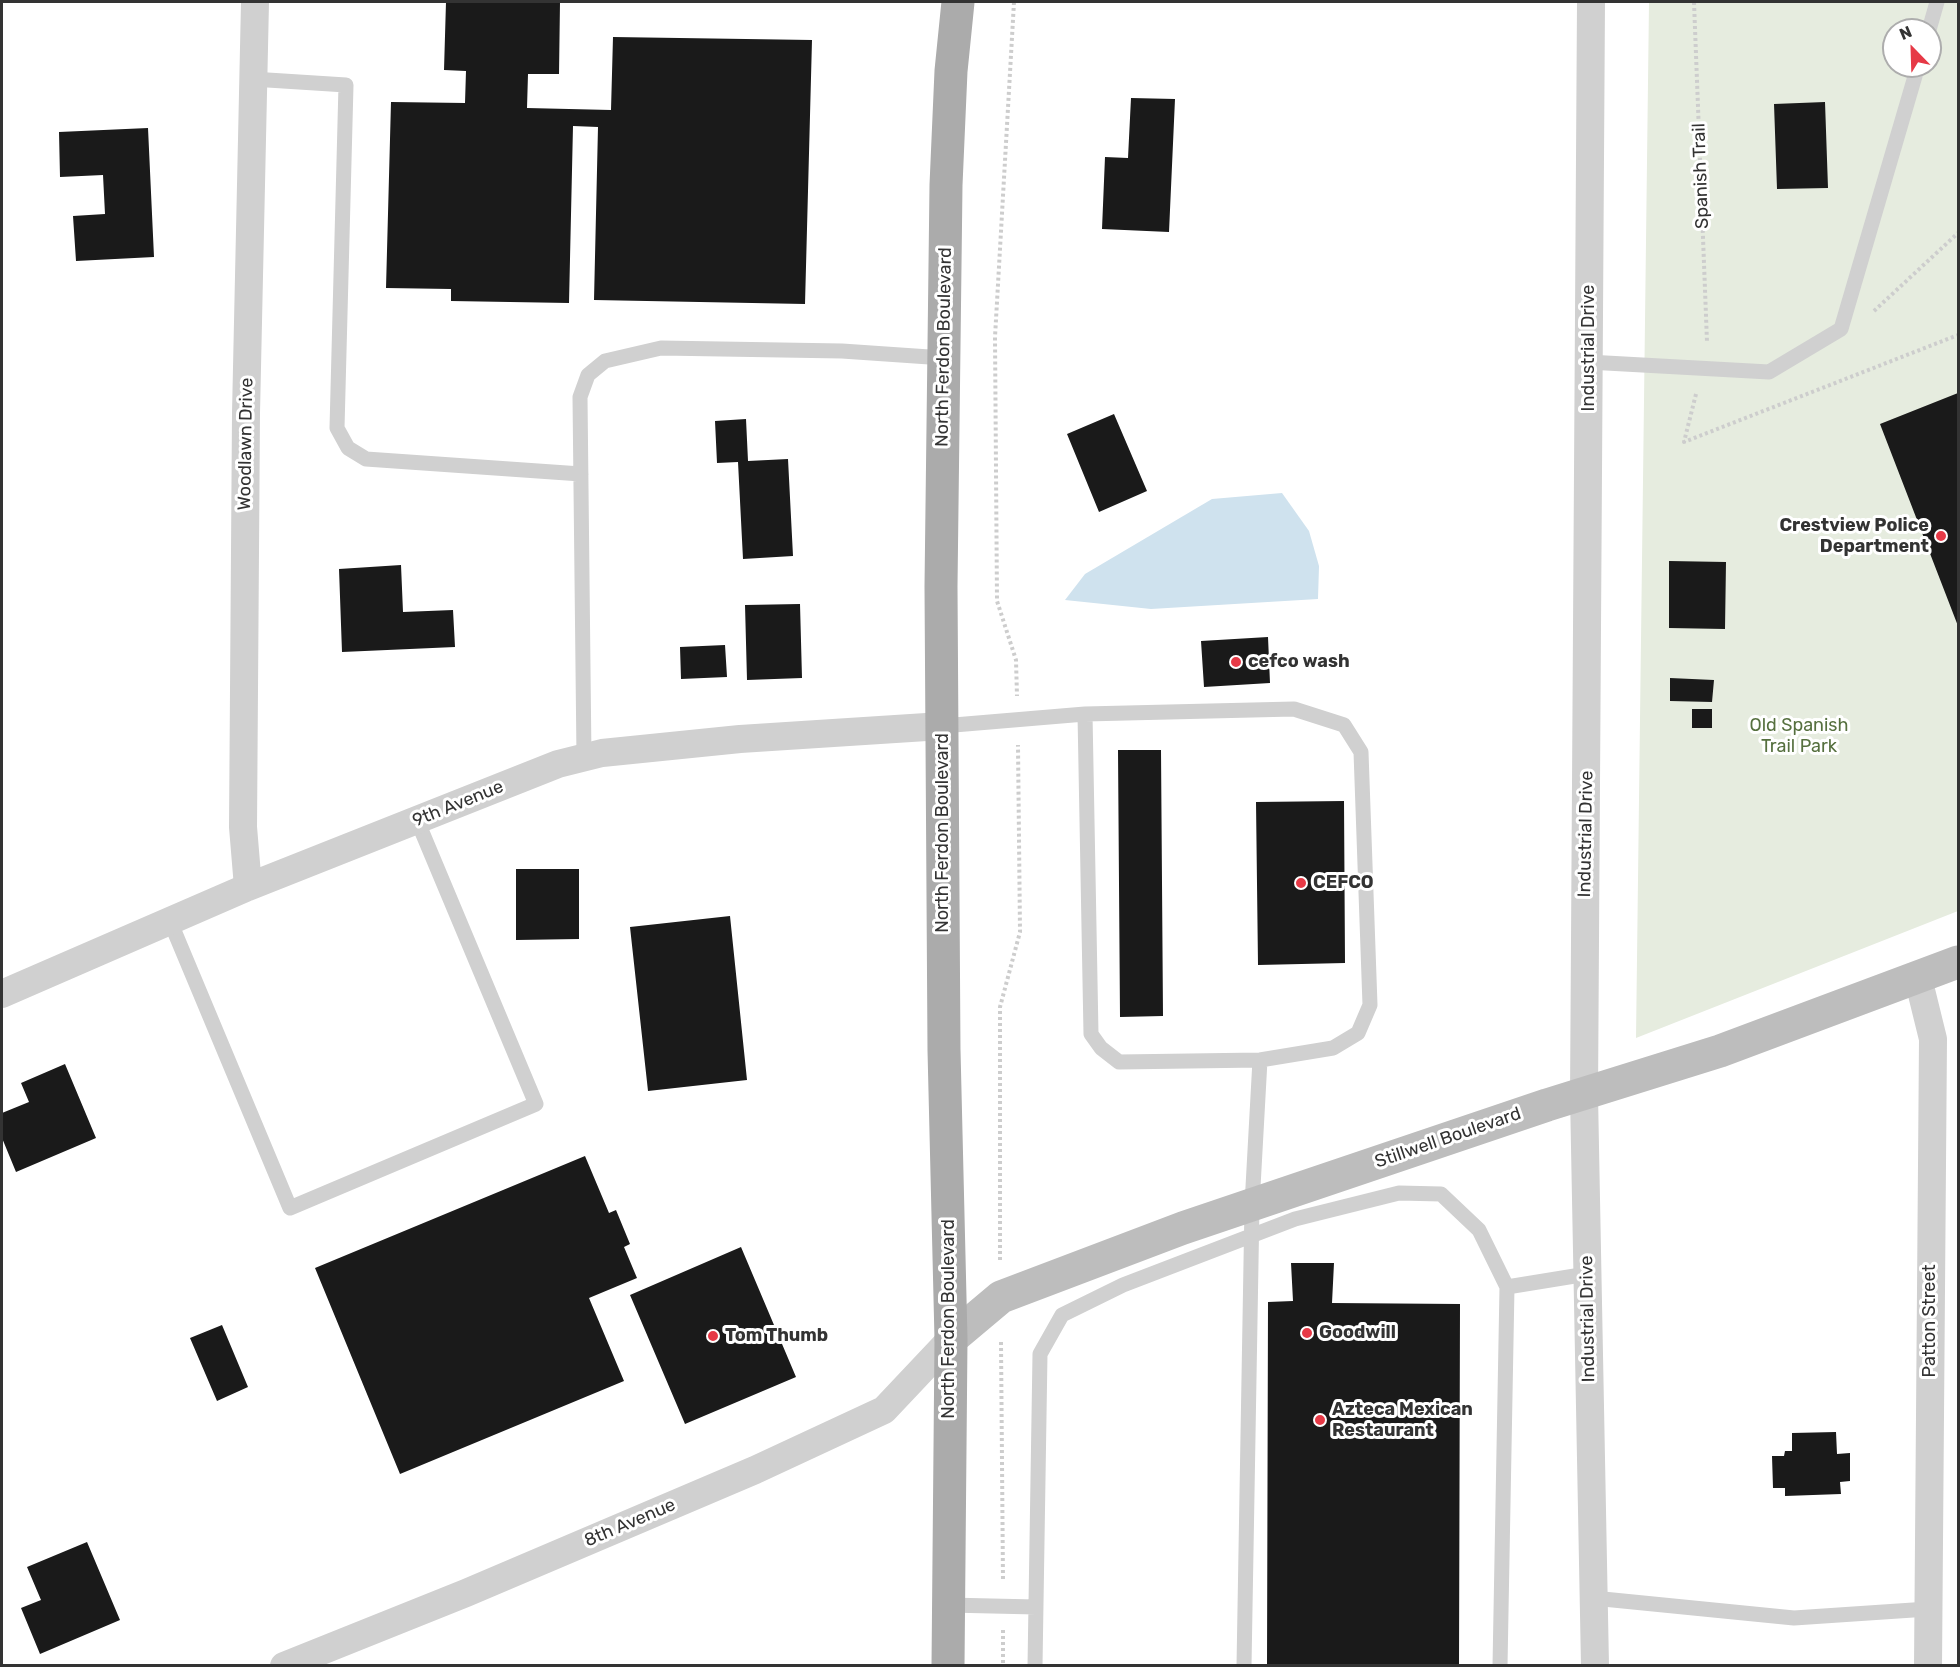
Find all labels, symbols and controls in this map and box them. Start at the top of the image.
north arrow [1882,18,1942,78]
text: N [1897,22,1915,44]
street label: Spanish Trail [1688,123,1714,229]
street label: North Ferdon Boulevard [931,247,957,447]
street label: Industrial Drive [1578,285,1600,411]
street label: Woodlawn Drive [234,377,258,511]
place label: Crestview Police Department [1779,515,1929,558]
marker: Crestview Police Department [1934,529,1948,543]
place label: cefco wash [1248,651,1350,673]
marker: cefco wash [1229,655,1243,669]
park label: Old Spanish Trail Park [1750,715,1848,758]
street label: North Ferdon Boulevard [932,733,954,933]
street label: Industrial Drive [1574,770,1598,898]
street label: 9th Avenue [409,776,507,832]
place label: CEFCO [1313,872,1374,894]
marker: CEFCO [1294,876,1308,890]
street label: Stillwell Boulevard [1372,1103,1524,1173]
street label: North Ferdon Boulevard [938,1219,960,1419]
street label: Industrial Drive [1576,1255,1600,1383]
street label: Patton Street [1919,1265,1941,1377]
place label: Goodwill [1319,1322,1396,1344]
place label: Tom Thumb [725,1325,828,1347]
marker: Goodwill [1300,1326,1314,1340]
marker: Tom Thumb [706,1329,720,1343]
place label: Azteca Mexican Restaurant [1332,1399,1473,1442]
marker: Azteca Mexican Restaurant [1313,1413,1327,1427]
street label: 8th Avenue [581,1494,679,1552]

